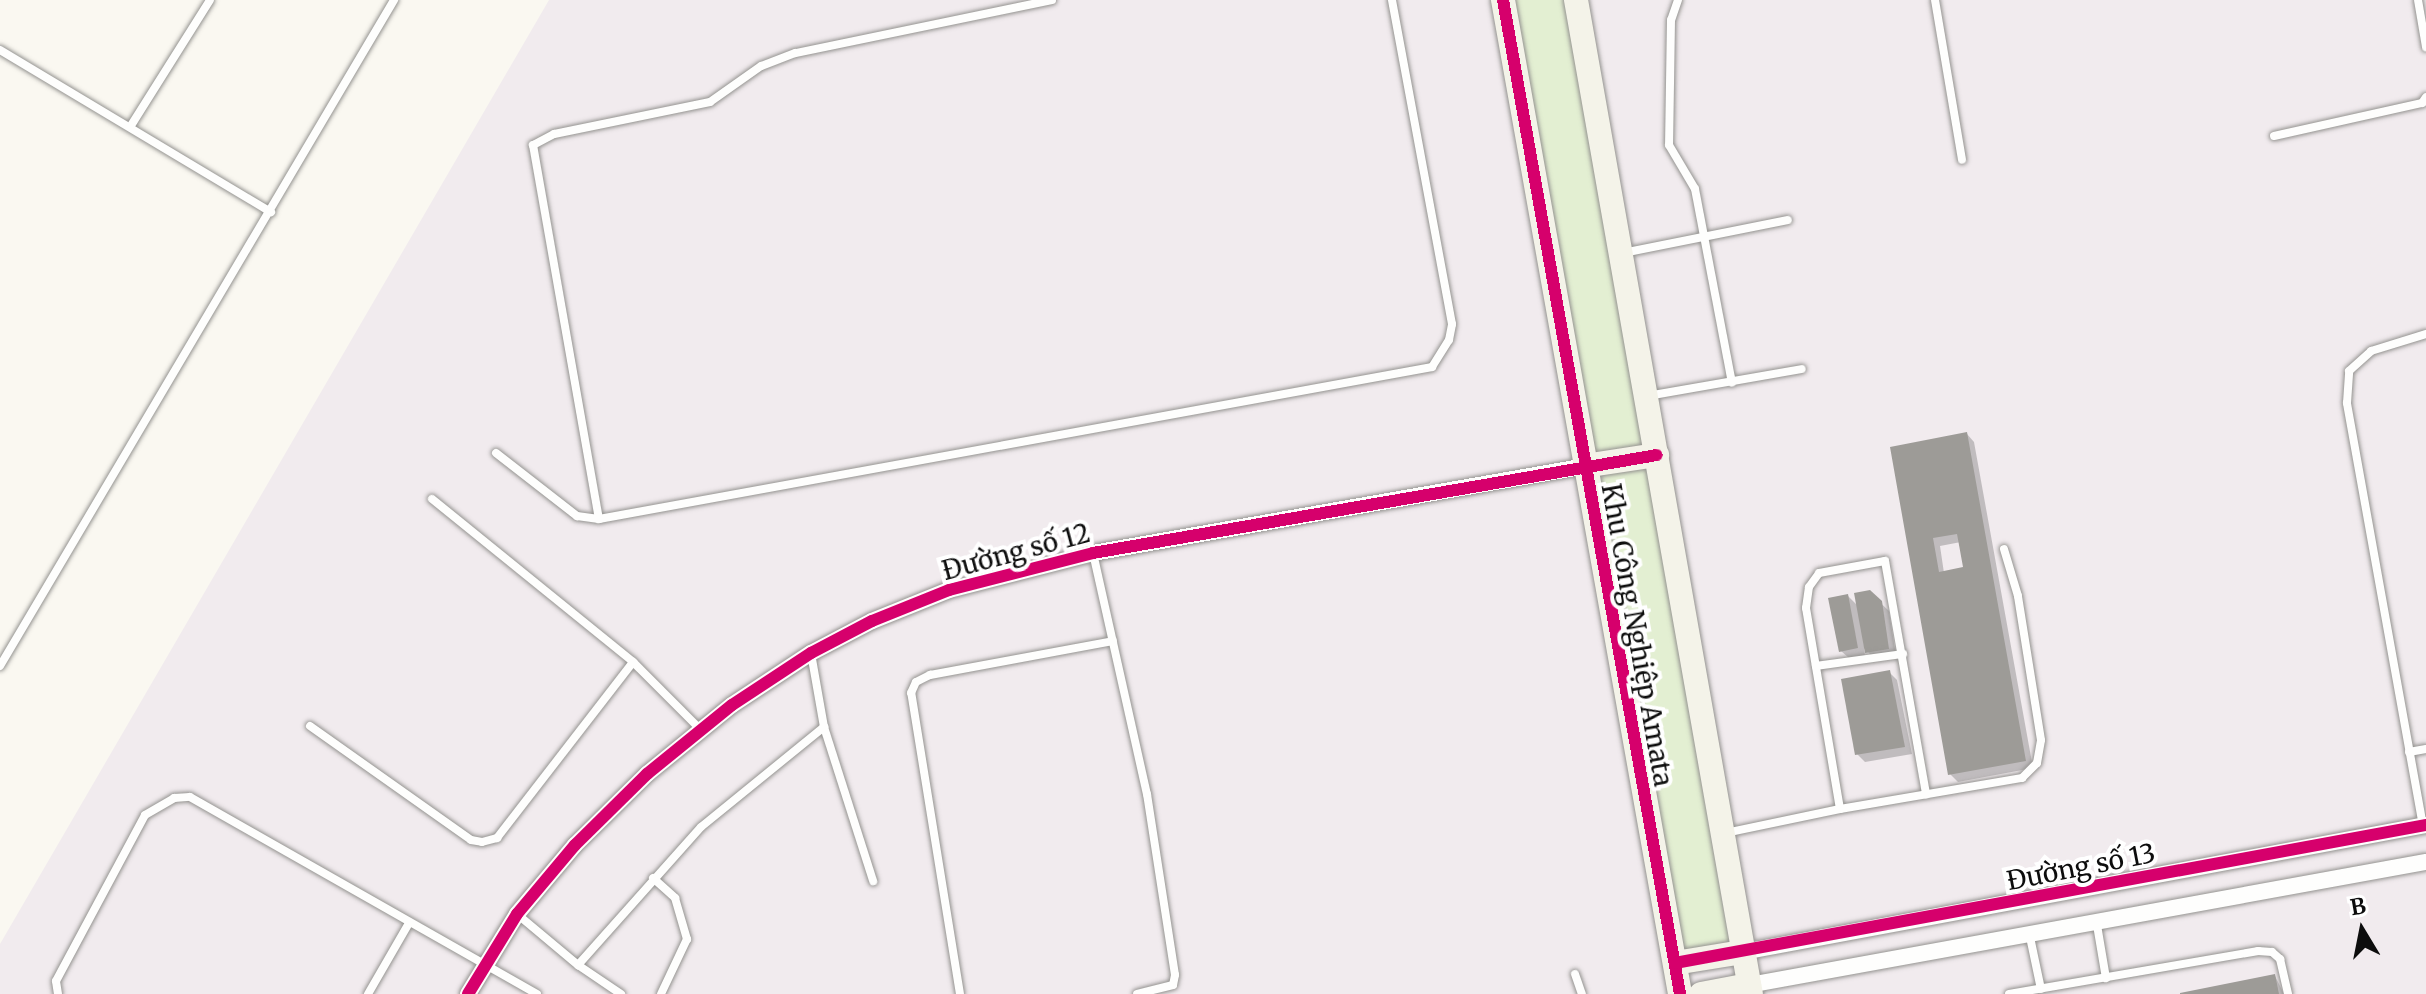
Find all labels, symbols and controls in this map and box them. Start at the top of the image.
street label: Khu Công Nghiệp Amata [1595,481,1679,789]
street label: Đường số 12 [939,517,1093,587]
street label: Đường số 13 [2004,837,2158,897]
north arrow [2322,890,2402,970]
text: B [2348,891,2368,921]

